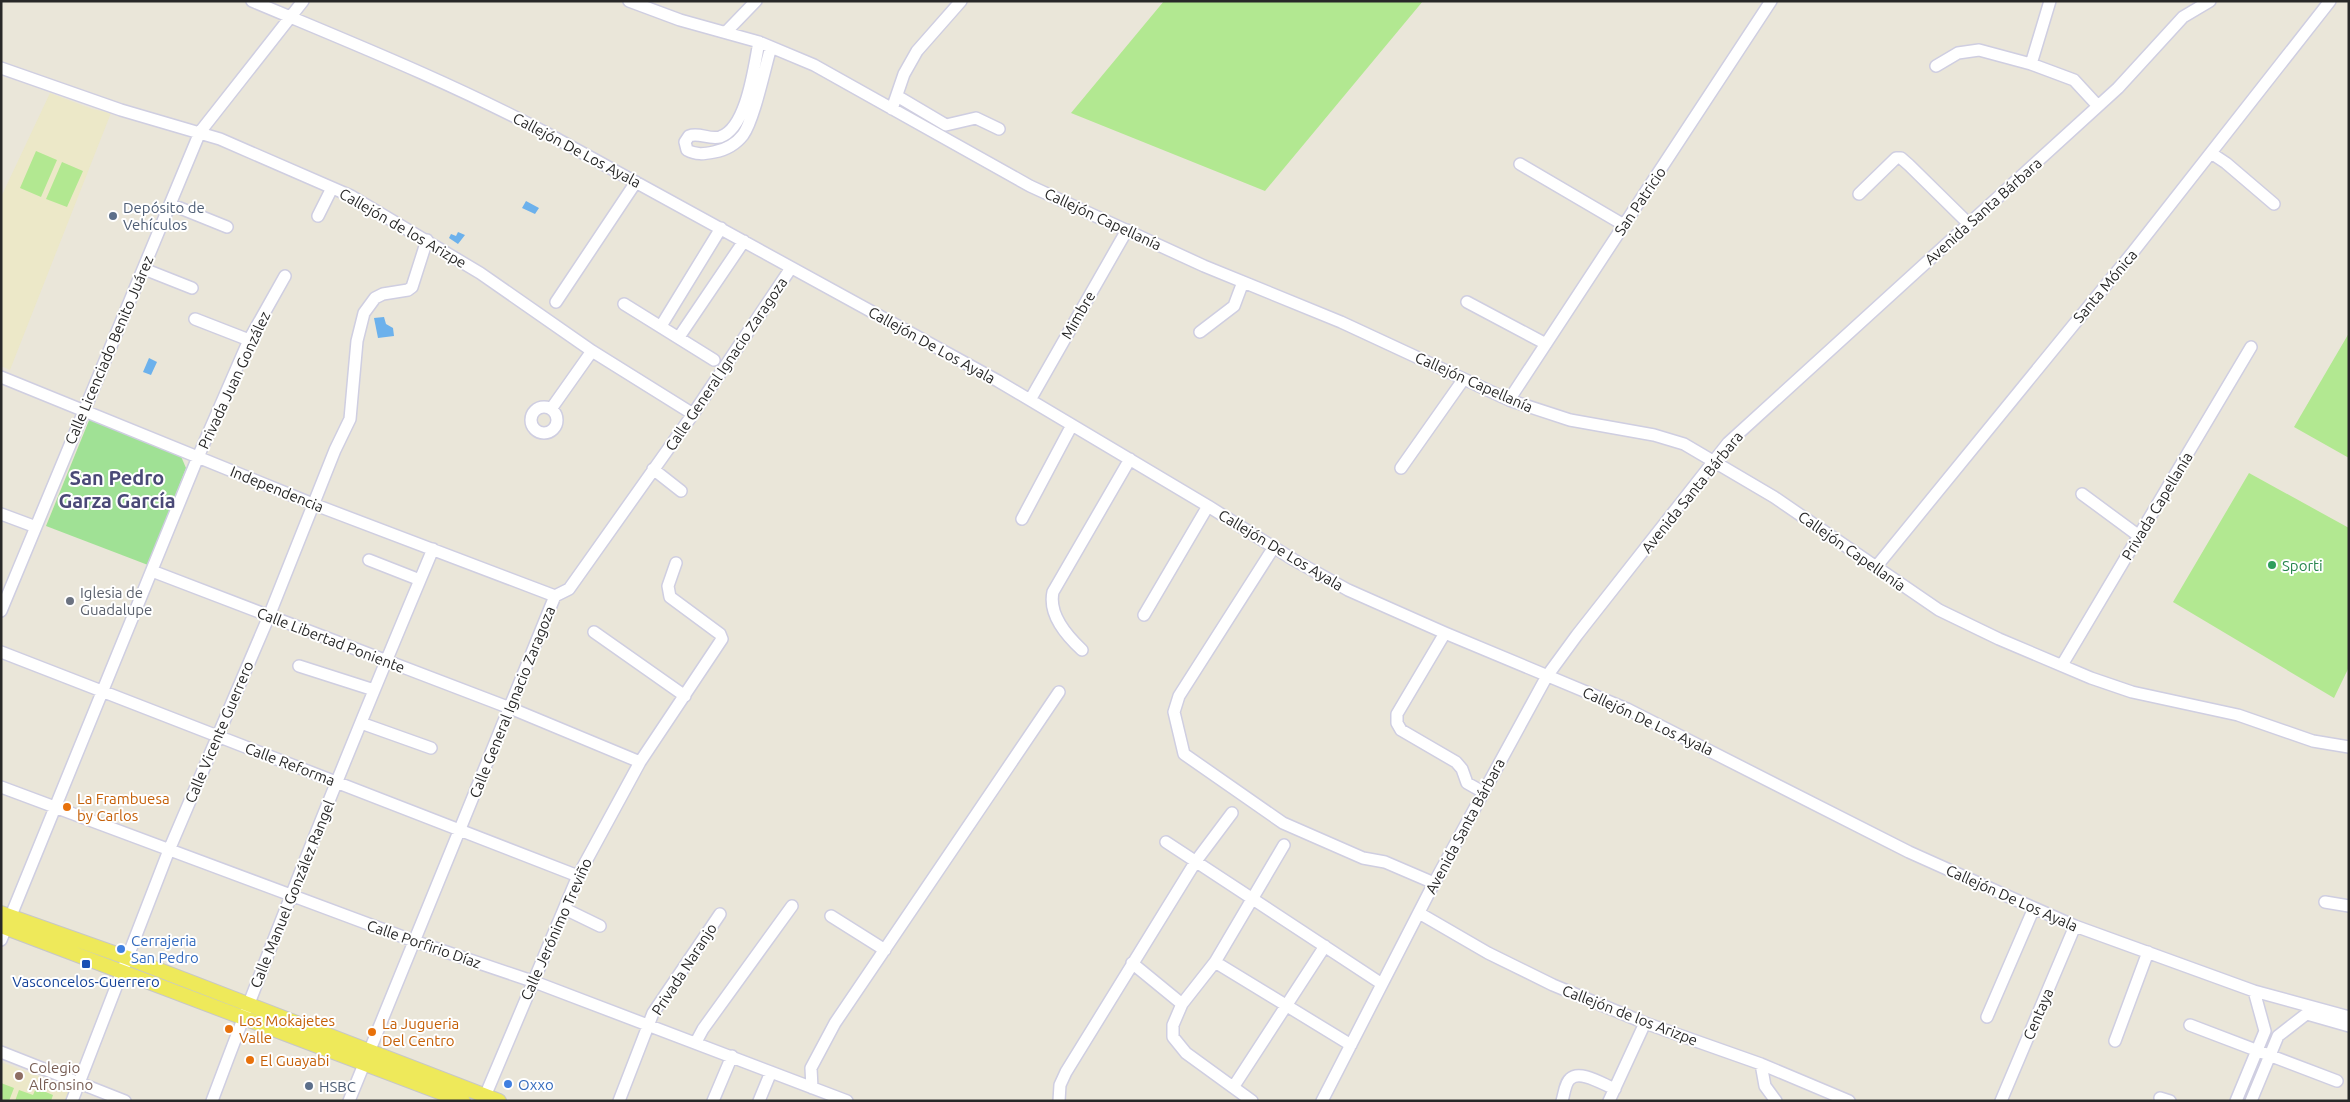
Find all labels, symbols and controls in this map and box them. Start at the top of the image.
street label: Callejón De Los Ayala [510,109,644,191]
street label: Avenida Santa Bárbara [1921,154,2045,268]
street label: San Patricio [1611,164,1669,238]
street label: Callejón Capellanía [1042,184,1164,254]
street label: Callejón de los Arizpe [337,185,469,271]
place label: Depósito de Vehículos [123,199,205,233]
marker: Depósito de Vehículos [107,210,119,222]
street label: Santa Mónica [2070,246,2140,326]
street label: Calle Licenciado Benito Juárez [61,253,157,447]
street label: Calle General Ignacio Zaragoza [662,274,790,454]
street label: Mimbre [1058,288,1098,342]
street label: Callejón De Los Ayala [866,303,998,387]
street label: Privada Juan González [195,308,273,451]
street label: Callejón Capellanía [1413,348,1535,416]
street label: Avenida Santa Bárbara [1638,428,1746,556]
street label: Privada Capellanía [2118,449,2196,563]
street label: Independencia [228,463,326,515]
district label: San Pedro Garza García [58,466,176,512]
street label: Callejón De Los Ayala [1216,506,1346,594]
street label: Callejón Capellanía [1795,508,1909,594]
place label: Sporti [2282,557,2323,574]
marker: Sporti [2266,559,2278,571]
place label: Iglesia de Guadalupe [80,584,152,618]
marker: Iglesia de Guadalupe [64,595,76,607]
street label: Calle Libertad Poniente [255,604,407,676]
street label: Calle General Ignacio Zaragoza [466,604,558,800]
street label: Calle Vicente Guerrero [181,659,257,805]
street label: Callejón De Los Ayala [1580,683,1716,759]
street label: Calle Reforma [243,739,337,789]
street label: Avenida Santa Bárbara [1422,755,1508,897]
place label: La Frambuesa by Carlos [77,790,170,824]
street label: Calle Manuel González Rangel [246,798,338,990]
marker: La Frambuesa by Carlos [61,801,73,813]
street label: Calle Jerónimo Treviño [517,855,595,1003]
street label: Callejón De Los Ayala [1943,861,2081,935]
street label: Calle Porfirio Díaz [365,917,483,972]
street label: Privada Naranjo [648,920,720,1018]
place label: Cerrajeria San Pedro [131,932,199,966]
marker: Cerrajeria San Pedro [115,943,127,955]
marker: Vasconcelos-Guerrero [80,958,92,970]
place label: Vasconcelos-Guerrero [12,973,160,990]
street label: Callejón de los Arizpe [1560,981,1700,1049]
street label: Centaya [2020,986,2056,1042]
place label: Los Mokajetes Valle [239,1012,335,1046]
place label: La Jugueria Del Centro [382,1015,459,1049]
marker: Los Mokajetes Valle [223,1023,235,1035]
marker: La Jugueria Del Centro [366,1026,378,1038]
place label: El Guayabi [260,1052,329,1069]
marker: El Guayabi [244,1054,256,1066]
place label: Colegio Alfonsino [29,1059,93,1093]
marker: Colegio Alfonsino [13,1070,25,1082]
place label: Oxxo [518,1076,554,1093]
place label: HSBC [319,1078,356,1095]
marker: Oxxo [502,1078,514,1090]
marker: HSBC [303,1080,315,1092]

